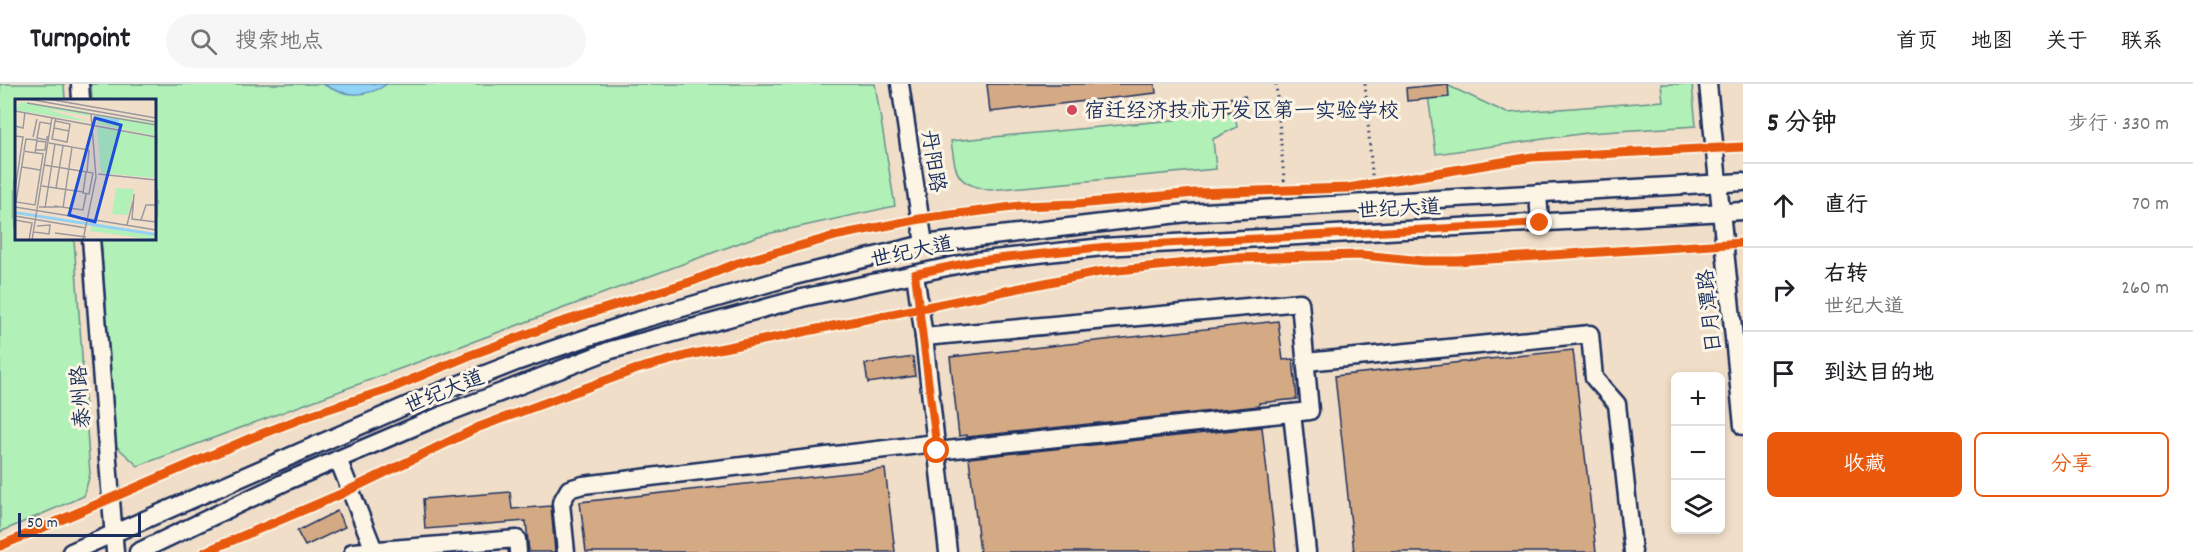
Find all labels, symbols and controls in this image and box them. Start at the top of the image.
search box [166,14,586,68]
text: Turnpoint [30,21,130,61]
icon: search [187,25,220,58]
text: 搜索地点 [235,27,323,58]
text: 首页 [1896,28,1938,58]
text: 地图 [1971,28,2013,58]
text: 关于 [2046,28,2088,58]
text: 联系 [2121,28,2163,58]
place label: 宿迁经济技术开发区第一实验学校 [1084,98,1399,128]
inset map [15,99,156,240]
marker: 宿迁经济技术开发区第一实验学校 [1065,103,1079,117]
text: 5 分钟 [1767,106,1837,143]
text: 步行 · 330 m [2068,111,2169,139]
street label: 丹阳路 [911,128,951,195]
icon: ahead [1767,189,1800,222]
text: 直行 [1824,191,1868,222]
text: 70 m [2132,191,2169,219]
street label: 世纪大道 [1356,194,1442,228]
route end [1526,209,1552,235]
street label: 世纪大道 [868,231,957,277]
text: 右转 [1824,260,1868,291]
street label: 日月潭路 [1693,267,1731,354]
icon: right [1767,273,1800,306]
text: 260 m [2121,275,2169,303]
text: 世纪大道 [1824,294,1904,322]
icon: arrive [1767,357,1800,390]
text: 到达目的地 [1824,359,1934,390]
street label: 泰州路 [66,364,100,429]
street label: 世纪大道 [401,364,490,423]
map controls [1671,372,1725,534]
button: + [1671,372,1725,426]
button: − [1671,426,1725,480]
button: 收藏 [1767,432,1962,497]
button: 分享 [1974,432,2169,497]
route start [923,437,949,463]
button: layers [1671,480,1725,534]
scale bar [18,510,141,538]
text: 50 m [27,512,58,535]

